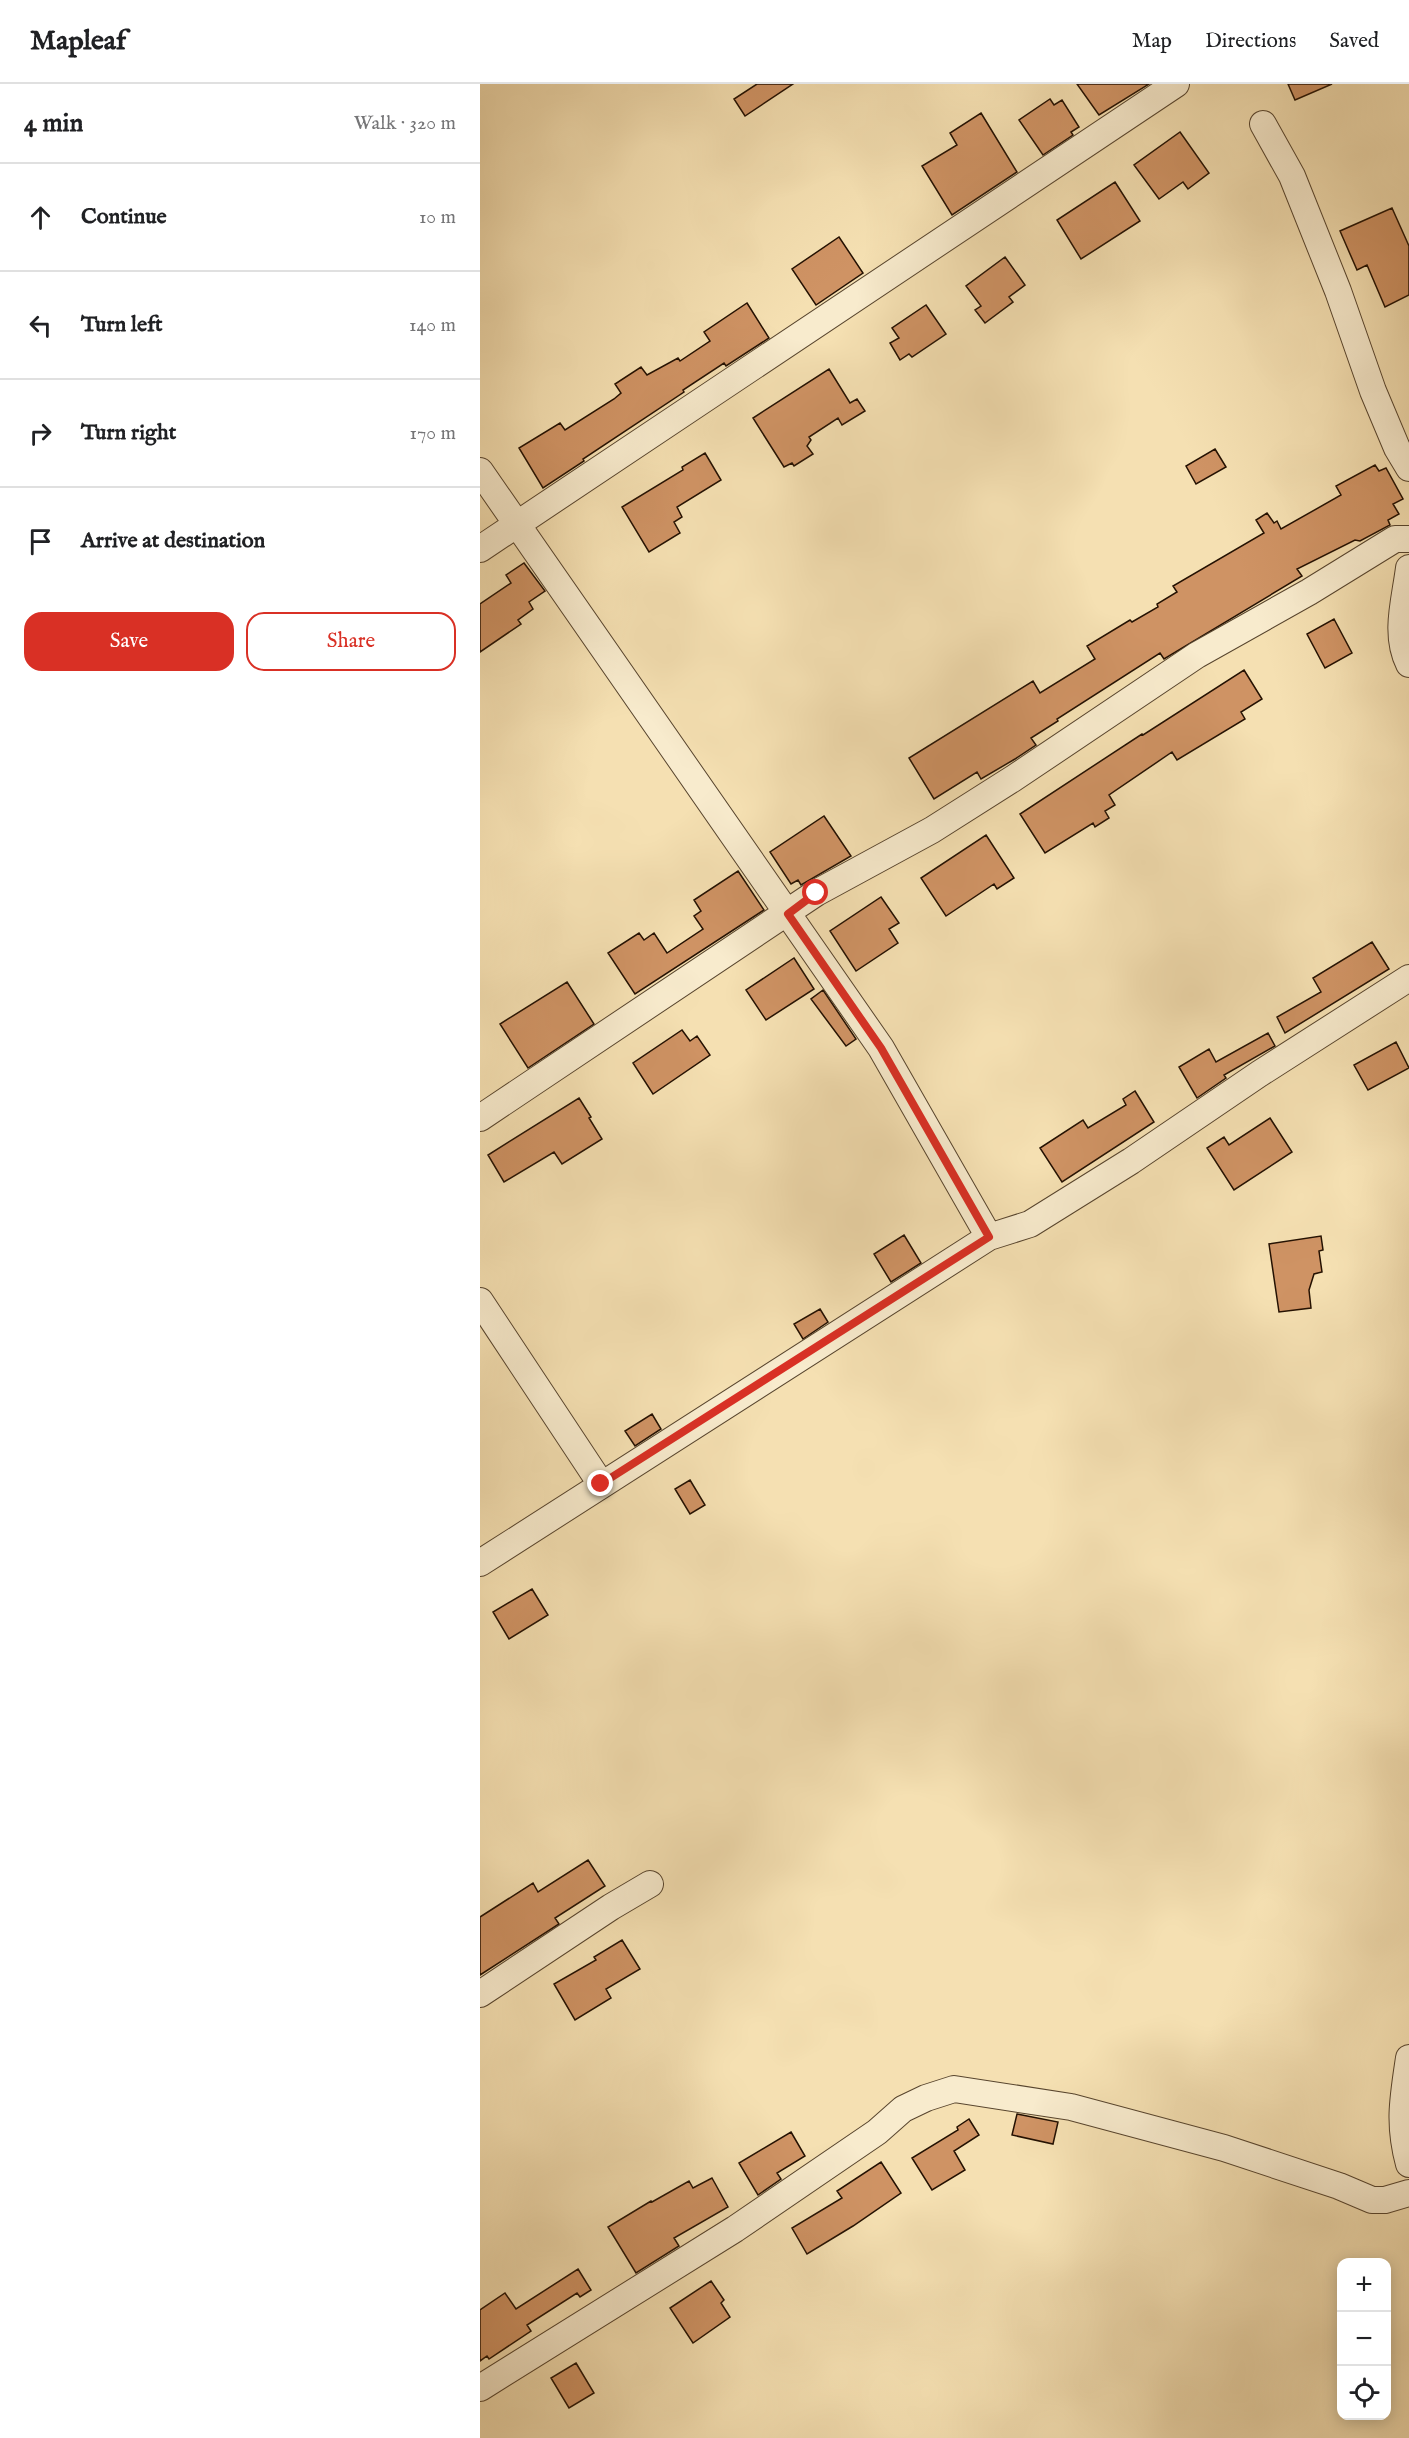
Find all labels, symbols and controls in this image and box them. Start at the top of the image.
text: Mapleaf [30,24,126,59]
text: Map [1132,28,1172,55]
text: Directions [1205,28,1296,55]
text: Saved [1329,28,1379,55]
text: 4 min [24,107,83,140]
text: Walk · 320 m [354,111,456,136]
icon: ahead [24,201,57,234]
text: Continue [81,203,167,231]
text: 10 m [419,205,456,230]
icon: left [24,309,57,342]
text: Turn left [81,311,163,339]
text: 140 m [409,313,456,338]
icon: right [24,417,57,450]
text: Turn right [81,419,176,447]
text: 170 m [410,421,456,446]
icon: arrive [24,525,57,558]
text: Arrive at destination [81,527,265,555]
button: Save [24,612,234,671]
button: Share [246,612,456,671]
route start [802,879,828,905]
route end [587,1470,613,1496]
map controls [1337,2258,1391,2420]
button: + [1337,2258,1391,2312]
button: − [1337,2312,1391,2366]
button: locate [1337,2366,1391,2420]

